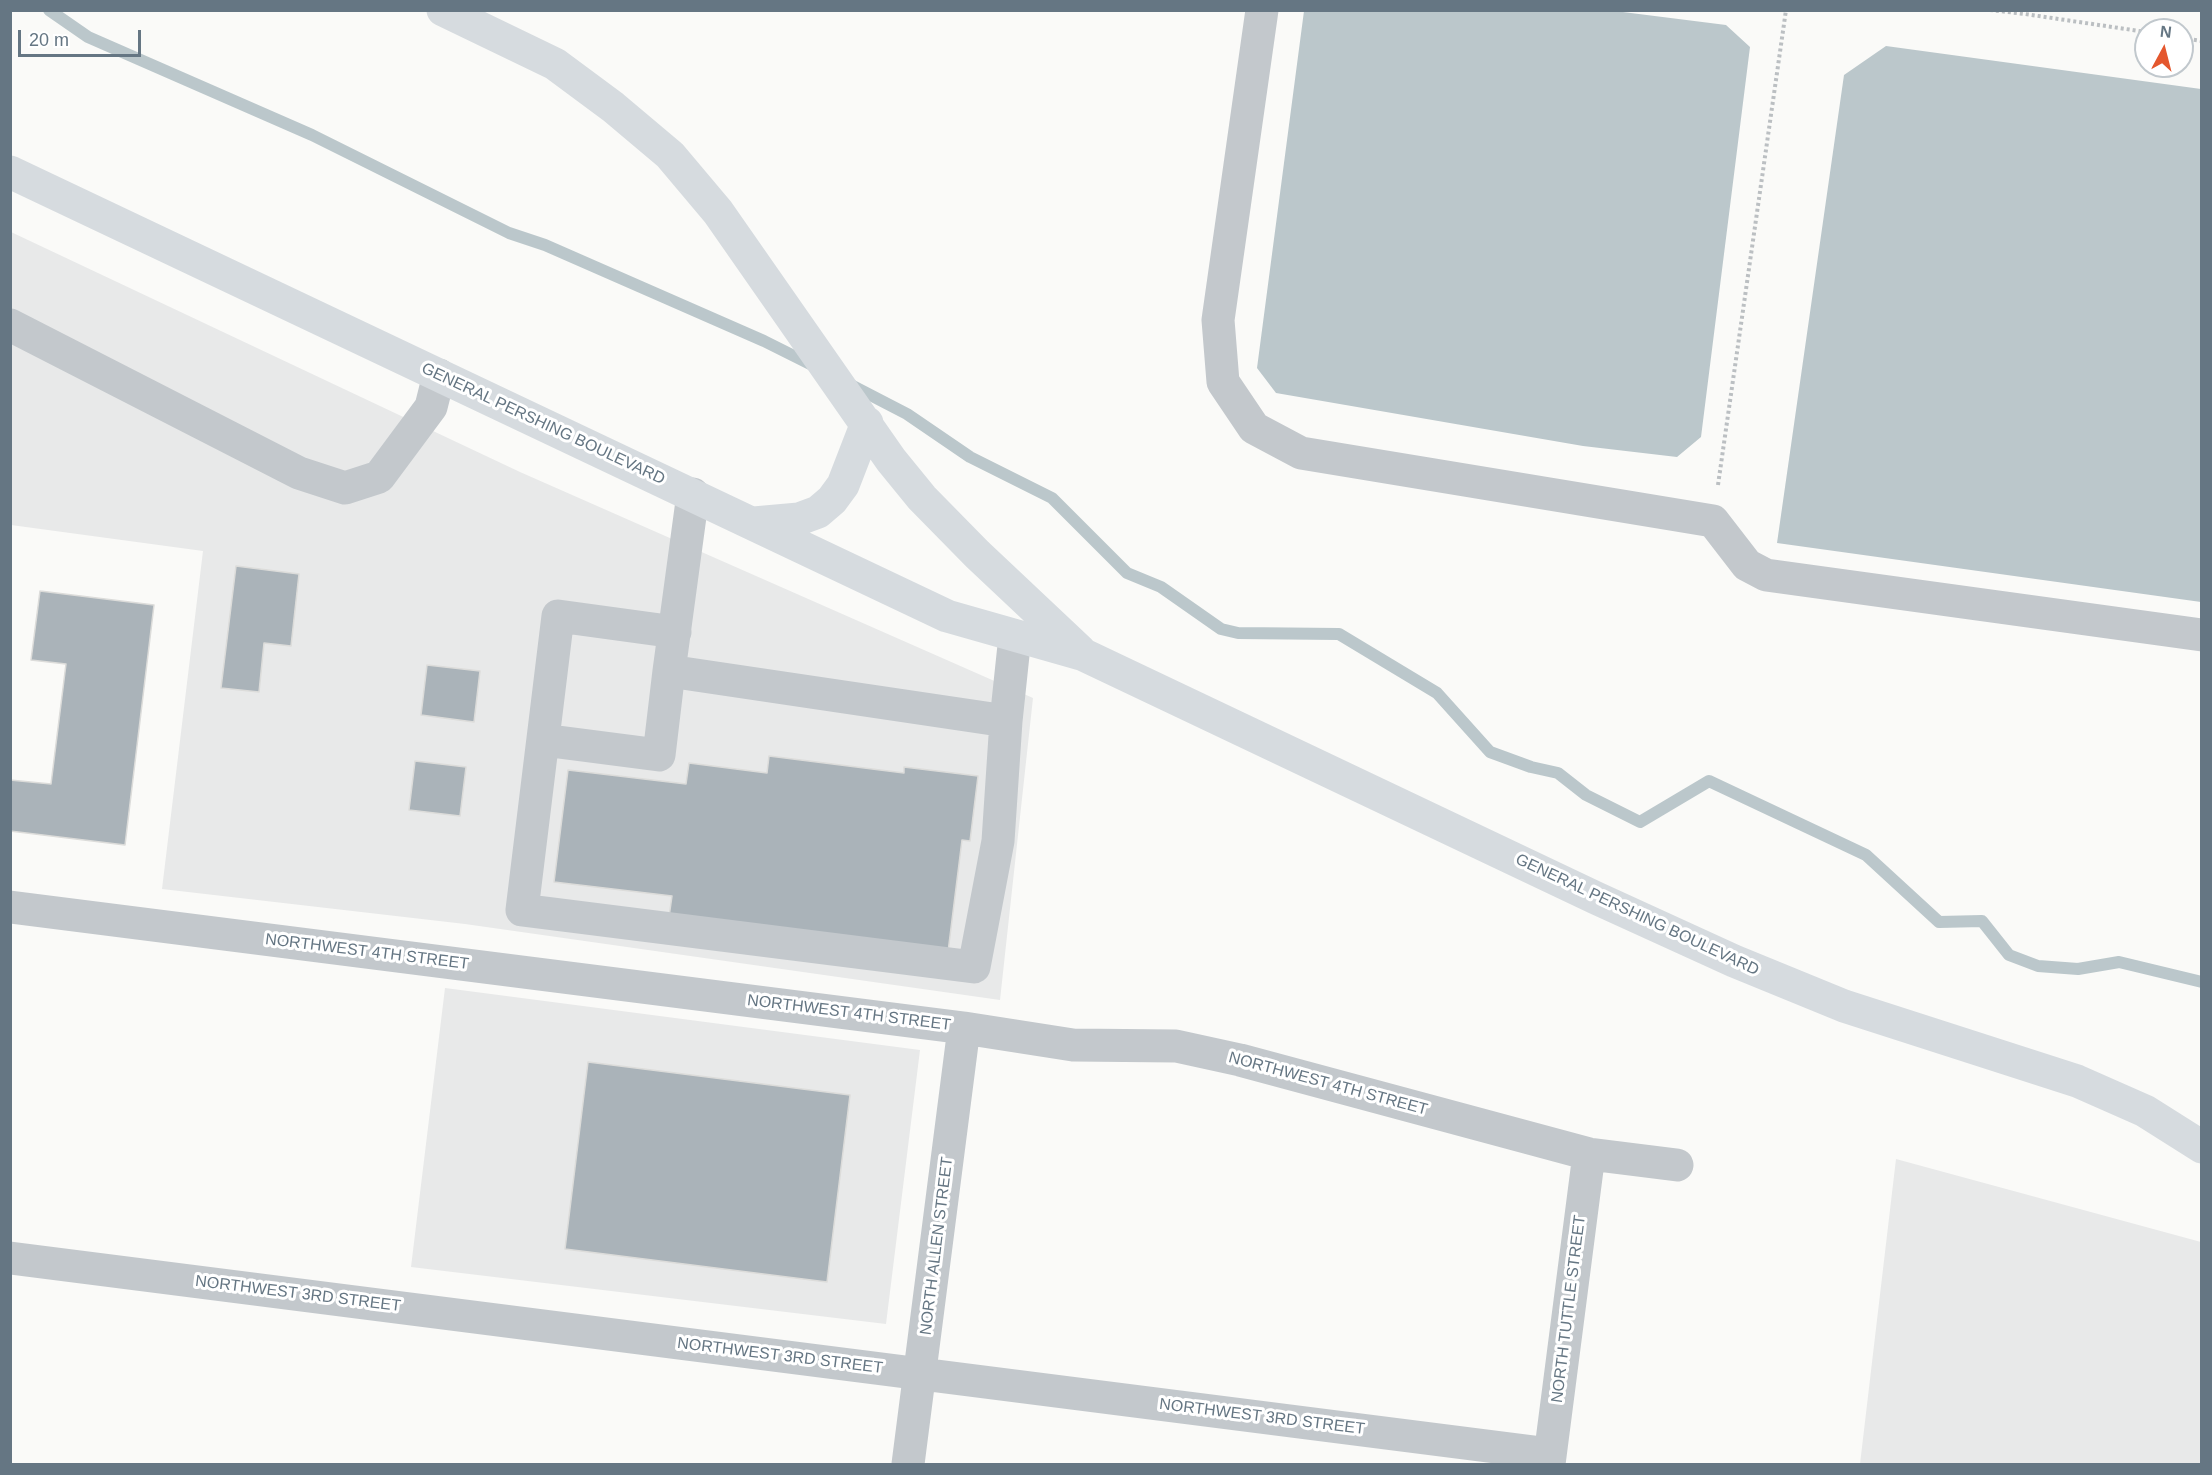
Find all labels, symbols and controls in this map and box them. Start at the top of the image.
scale bar [21,18,144,56]
north arrow [2134,18,2194,78]
text: N [2159,22,2173,41]
text: 20 m [29,30,69,50]
street label: GENERAL PERSHING BOULEVARD [418,359,668,489]
street label: GENERAL PERSHING BOULEVARD [1512,850,1762,980]
street label: NORTHWEST 4TH STREET [264,930,470,974]
street label: NORTHWEST 4TH STREET [746,991,952,1035]
street label: NORTHWEST 4TH STREET [1226,1048,1430,1120]
street label: NORTH ALLEN STREET [917,1156,957,1336]
street label: NORTH TUTTLE STREET [1548,1214,1590,1404]
street label: NORTHWEST 3RD STREET [194,1272,402,1316]
street label: NORTHWEST 3RD STREET [676,1334,884,1378]
street label: NORTHWEST 3RD STREET [1158,1395,1366,1439]

